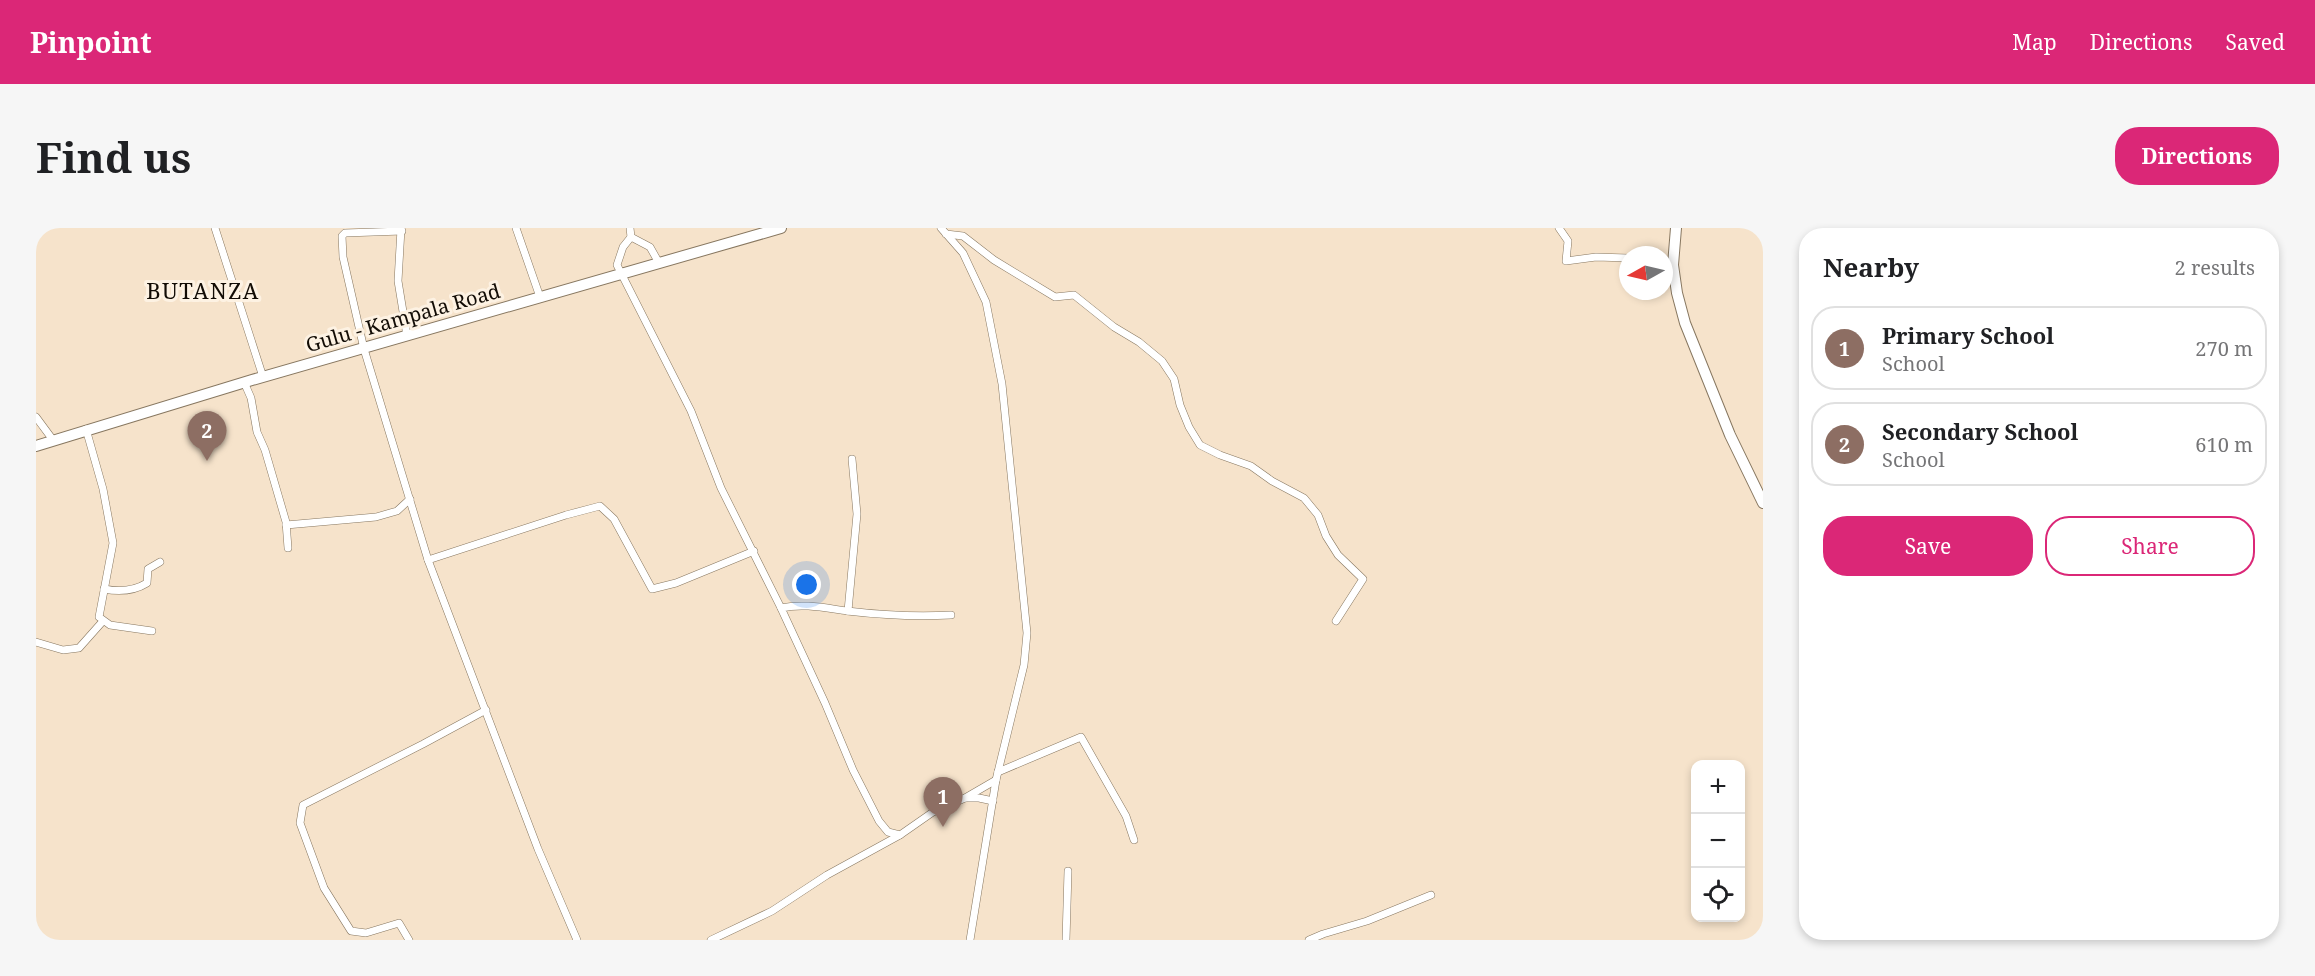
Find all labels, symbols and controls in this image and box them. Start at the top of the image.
text: Pinpoint [30,23,152,61]
text: Map [2012,28,2057,56]
text: Directions [2090,28,2192,56]
text: Saved [2225,28,2285,56]
button: Directions [2115,127,2279,185]
text: Find us [36,128,191,185]
north arrow [1619,246,1673,300]
text: Nearby [1823,249,1919,285]
text: 2 results [2175,254,2255,281]
district label: BUTANZA [146,275,260,305]
street label: Gulu - Kampala Road [303,277,503,358]
text: Primary School [1882,320,2054,350]
text: 1 [1839,335,1850,362]
text: 270 m [2195,335,2253,362]
text: School [1882,350,1945,377]
pin: 2 [188,412,226,461]
text: Secondary School [1882,416,2078,446]
text: 2 [1839,431,1850,458]
text: 610 m [2195,431,2253,458]
text: School [1882,446,1945,473]
button: Save [1823,516,2033,576]
button: Share [2045,516,2255,576]
your location [792,570,821,599]
map controls [1691,760,1745,922]
button: + [1691,760,1745,814]
pin: 1 [924,778,962,827]
button: − [1691,814,1745,868]
button: locate [1691,868,1745,922]

